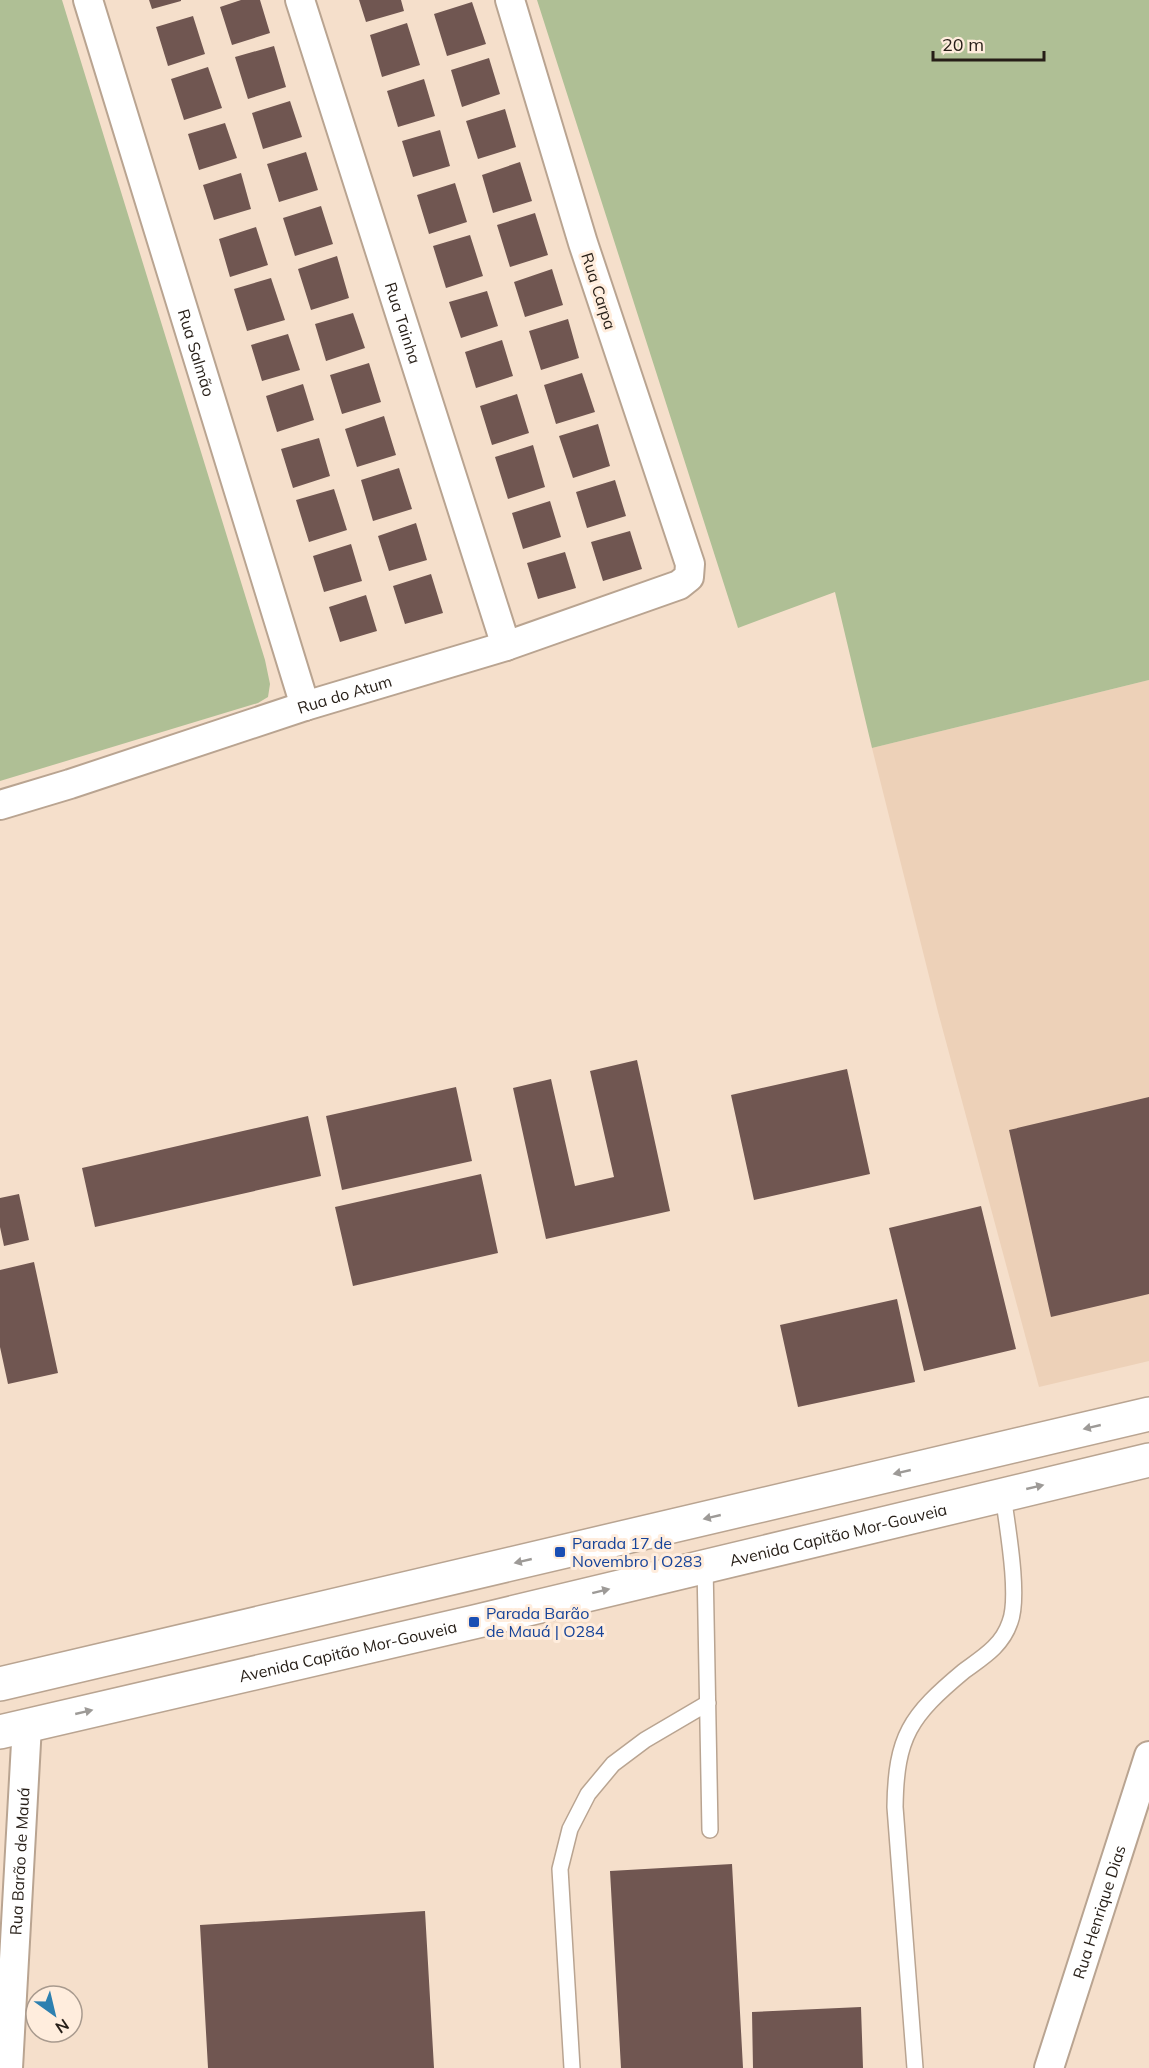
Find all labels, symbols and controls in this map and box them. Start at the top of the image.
scale bar [933,24,1044,62]
text: 20 m [942,33,984,56]
street label: Rua Carpa [577,250,621,332]
street label: Rua Tainha [381,280,425,366]
street label: Rua Salmão [174,307,219,399]
street label: Rua do Atum [295,671,394,718]
one-way arrow [1083,1423,1101,1433]
one-way arrow [893,1467,911,1477]
one-way arrow [1026,1482,1045,1491]
street label: Avenida Capitão Mor-Gouveia [727,1499,949,1570]
one-way arrow [703,1512,722,1522]
place label: Parada 17 de Novembro | O283 [572,1533,702,1571]
marker: Parada 17 de Novembro | O283 [553,1545,567,1559]
one-way arrow [513,1557,532,1567]
one-way arrow [591,1585,610,1595]
place label: Parada Barão de Mauá | O284 [486,1603,605,1641]
marker: Parada Barão de Mauá | O284 [467,1615,481,1629]
street label: Avenida Capitão Mor-Gouveia [237,1616,459,1686]
one-way arrow [74,1707,93,1716]
street label: Rua Barão de Mauá [5,1787,34,1936]
street label: Rua Henrique Dias [1068,1842,1130,1981]
north arrow [24,1984,84,2044]
text: N [52,2015,73,2038]

